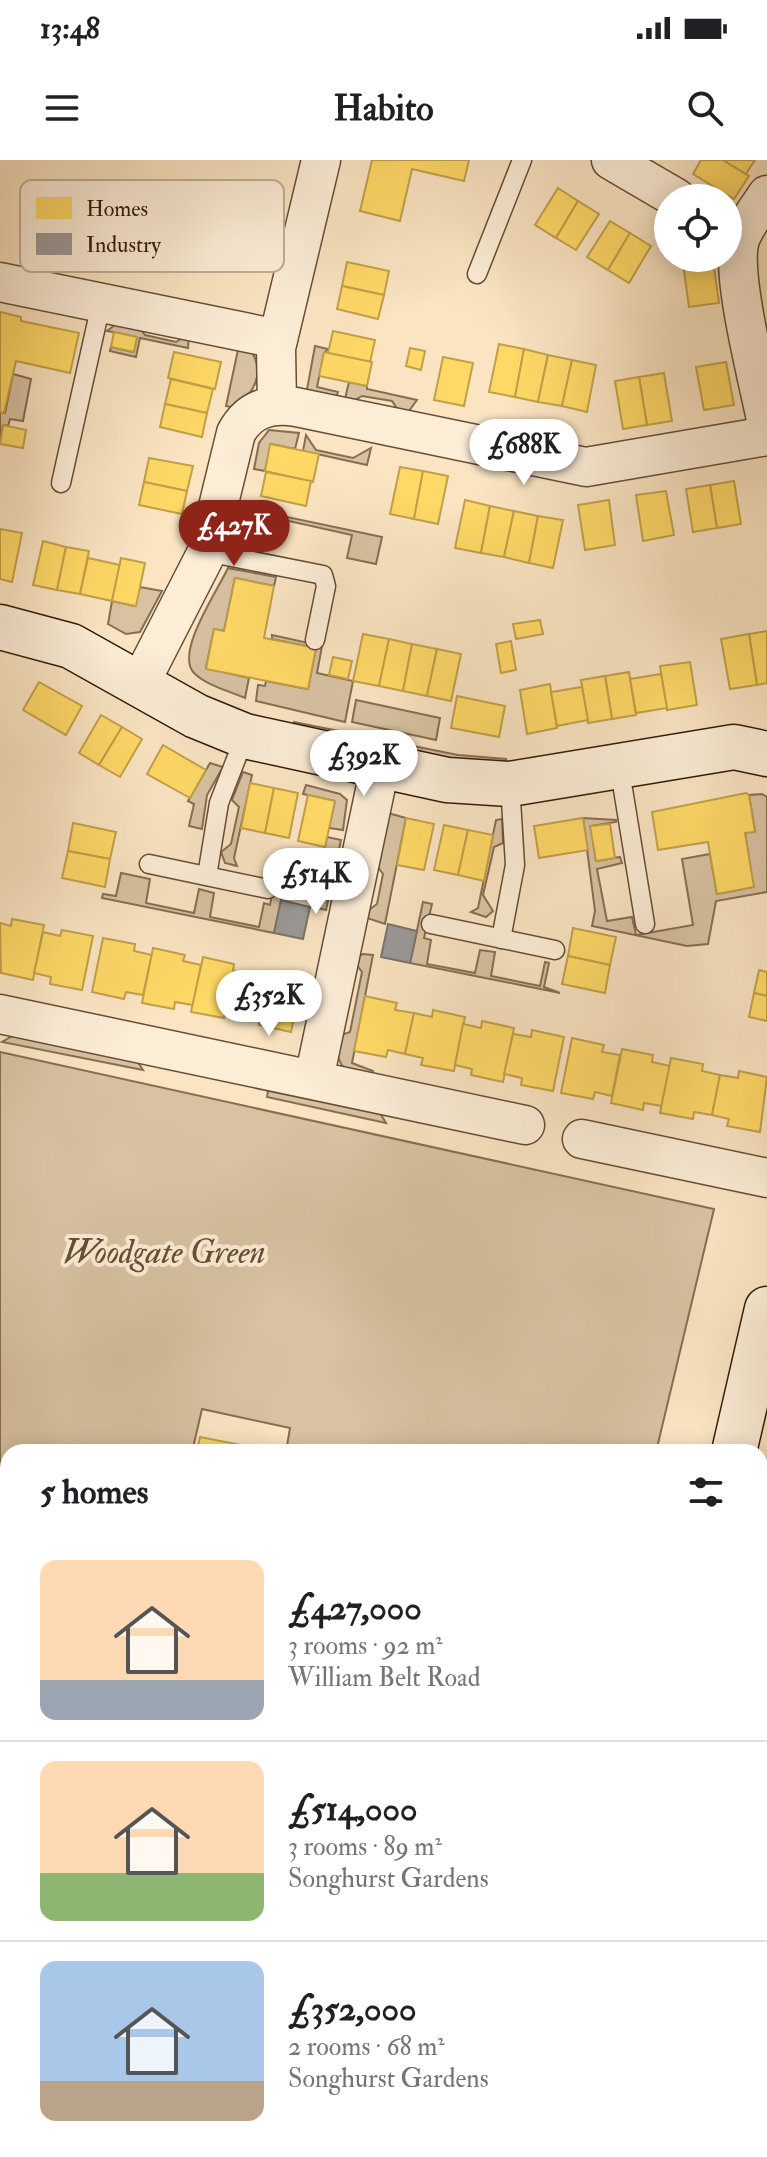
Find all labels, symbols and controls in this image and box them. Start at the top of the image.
text: 13:48 [40,10,100,47]
icon: menu [40,86,84,130]
text: Habito [333,86,434,131]
icon: search [683,86,727,130]
legend [20,180,284,272]
map controls [654,184,742,272]
button: locate [654,184,742,272]
text: Homes [86,195,148,223]
text: Industry [86,231,161,259]
pin: £688K [468,419,580,487]
text: £688K [487,429,561,461]
pin: £427K [178,500,290,568]
text: £427K [197,510,271,542]
pin: £392K [308,730,420,798]
text: £392K [328,740,400,772]
pin: £514K [260,848,372,916]
text: £514K [281,858,351,890]
pin: £352K [213,970,325,1038]
text: £352K [234,980,304,1012]
park label: Woodgate Green [62,1231,266,1274]
icon: filters [684,1470,728,1514]
text: 5 homes [40,1471,148,1514]
text: £427,000 [288,1587,422,1630]
icon: home [104,1592,200,1688]
text: 3 rooms · 92 m² [288,1630,443,1662]
text: William Belt Road [288,1662,481,1694]
text: £514,000 [288,1788,417,1831]
icon: home [104,1793,200,1889]
text: 3 rooms · 89 m² [288,1831,442,1863]
text: Songhurst Gardens [288,1863,489,1895]
text: £352,000 [288,1988,416,2031]
icon: home [104,1993,200,2089]
text: 2 rooms · 68 m² [288,2031,445,2063]
text: Songhurst Gardens [288,2063,489,2095]

